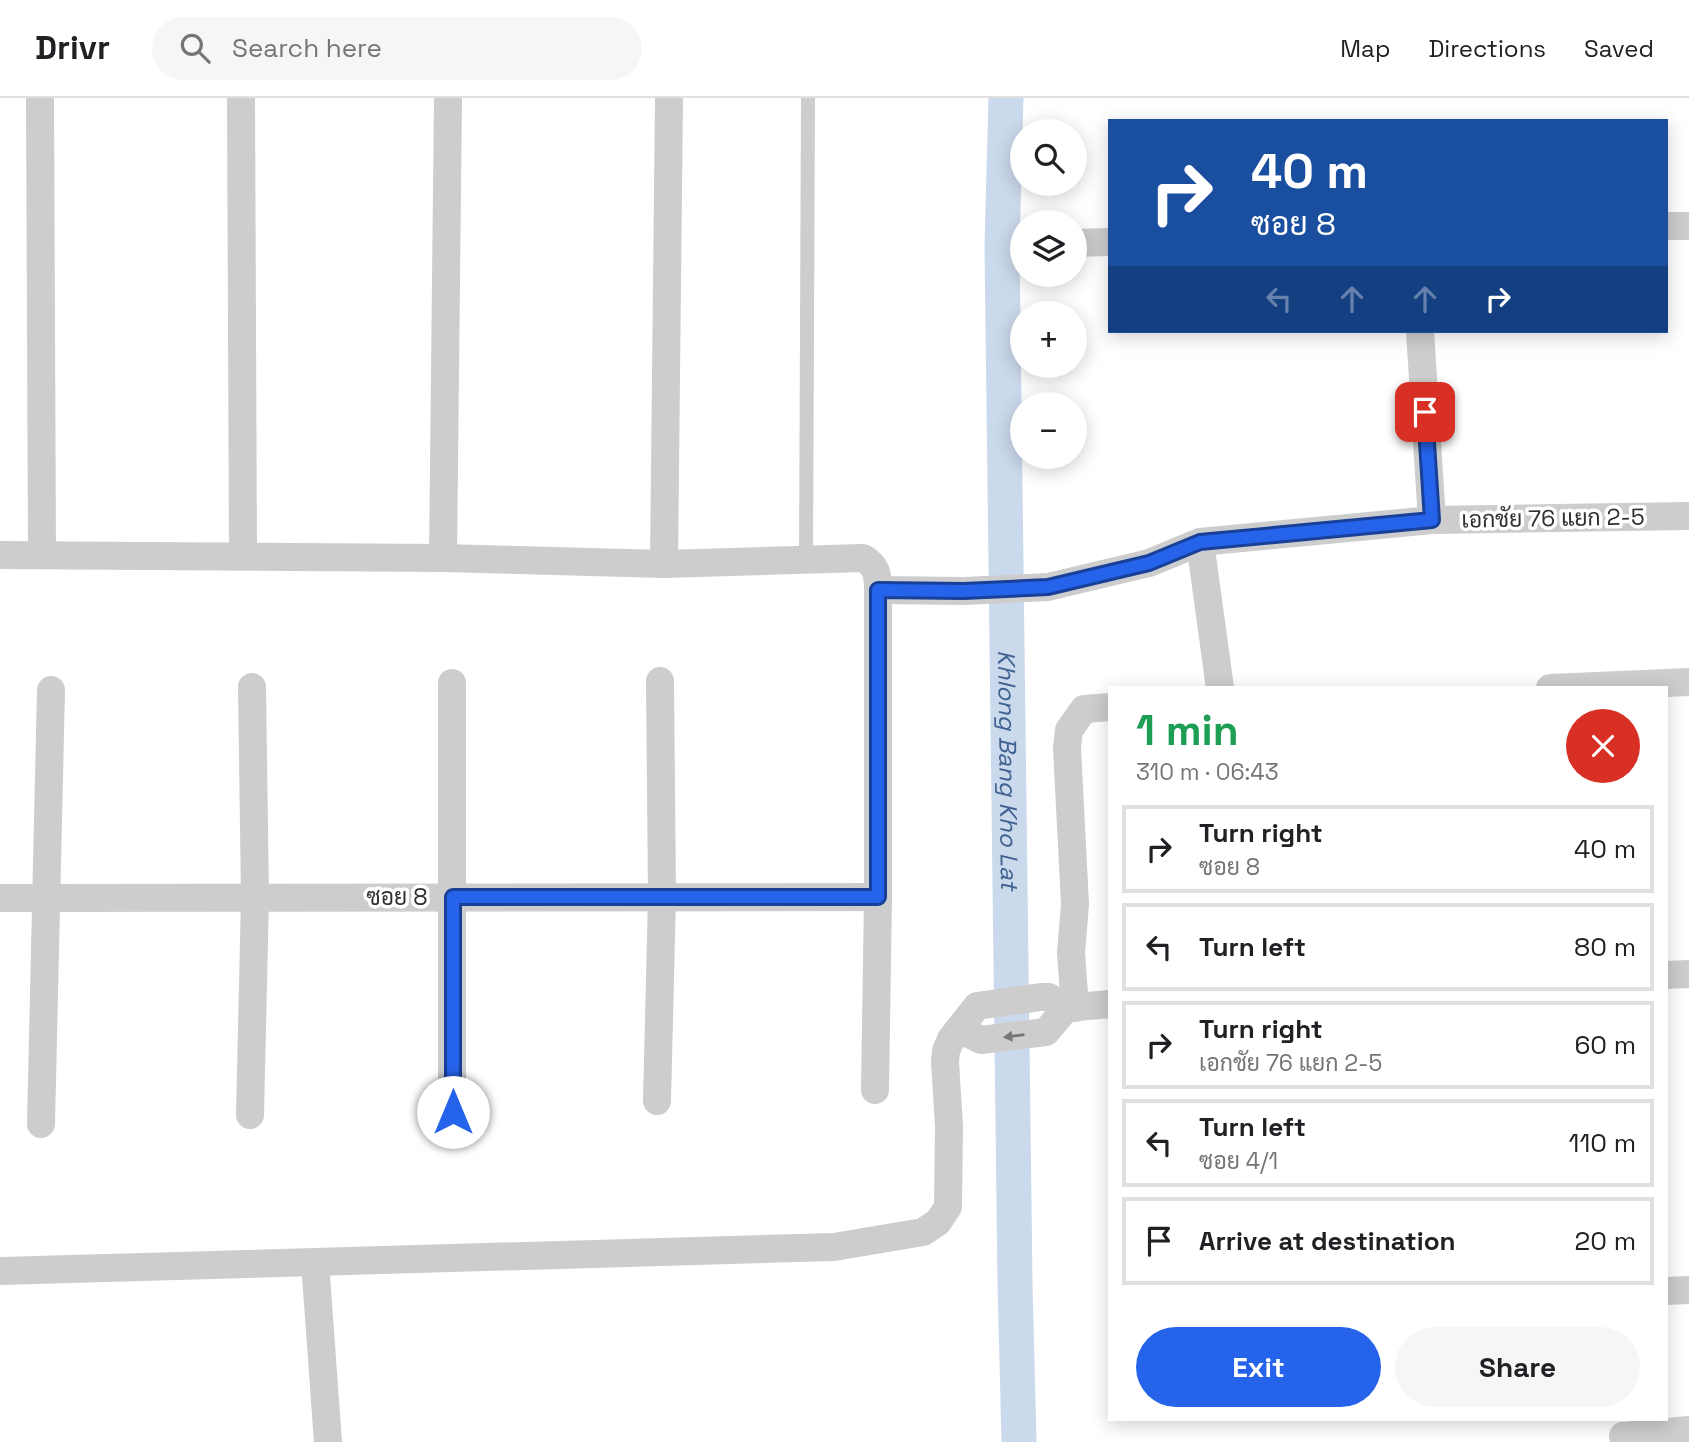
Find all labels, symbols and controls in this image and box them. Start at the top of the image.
search box [152,17,642,80]
text: Drivr [35,27,110,69]
icon: search [176,29,214,67]
text: Search here [232,31,382,65]
text: Map [1340,33,1390,64]
text: Directions [1428,33,1546,64]
text: Saved [1584,33,1654,64]
map controls [1010,119,1087,469]
button: search [1010,119,1087,196]
text: 40 m [1251,140,1368,202]
icon: right [1136,147,1227,238]
text: ซอย 8 [1251,204,1336,244]
button: layers [1010,210,1087,287]
icon: left [1260,280,1298,318]
icon: ahead [1333,280,1371,318]
icon: ahead [1406,280,1444,318]
icon: right [1479,280,1517,318]
button: + [1010,301,1087,378]
pin [1395,382,1455,442]
button: − [1010,392,1087,469]
icon: arrive [1406,393,1444,431]
street label: เอกชัย 76 แยก 2-5 [1461,501,1645,535]
water label: Khlong Bang Kho Lat [992,650,1026,892]
text: 1 min [1136,704,1239,757]
button: close [1566,709,1640,783]
text: 310 m · 06:43 [1136,757,1279,787]
text: Turn right [1199,816,1323,850]
icon: right [1140,830,1178,868]
text: 40 m [1574,832,1636,866]
text: ซอย 8 [1199,852,1260,882]
street label: ซอย 8 [366,882,428,912]
icon: left [1140,928,1178,966]
text: Turn left [1199,930,1306,964]
text: 80 m [1574,930,1636,964]
text: Turn right [1199,1012,1323,1046]
icon: right [1140,1026,1178,1064]
text: 60 m [1574,1028,1636,1062]
one-way arrow [1003,1030,1025,1041]
text: เอกชัย 76 แยก 2-5 [1199,1048,1382,1078]
position arrow [416,1075,490,1149]
text: Turn left [1199,1110,1306,1144]
icon: left [1140,1124,1178,1162]
text: 110 m [1569,1126,1636,1160]
text: ซอย 4/1 [1199,1146,1278,1176]
icon: arrive [1140,1222,1178,1260]
text: Arrive at destination [1199,1224,1456,1258]
text: 20 m [1575,1224,1636,1258]
button: Exit [1136,1327,1381,1407]
button: Share [1395,1327,1640,1407]

